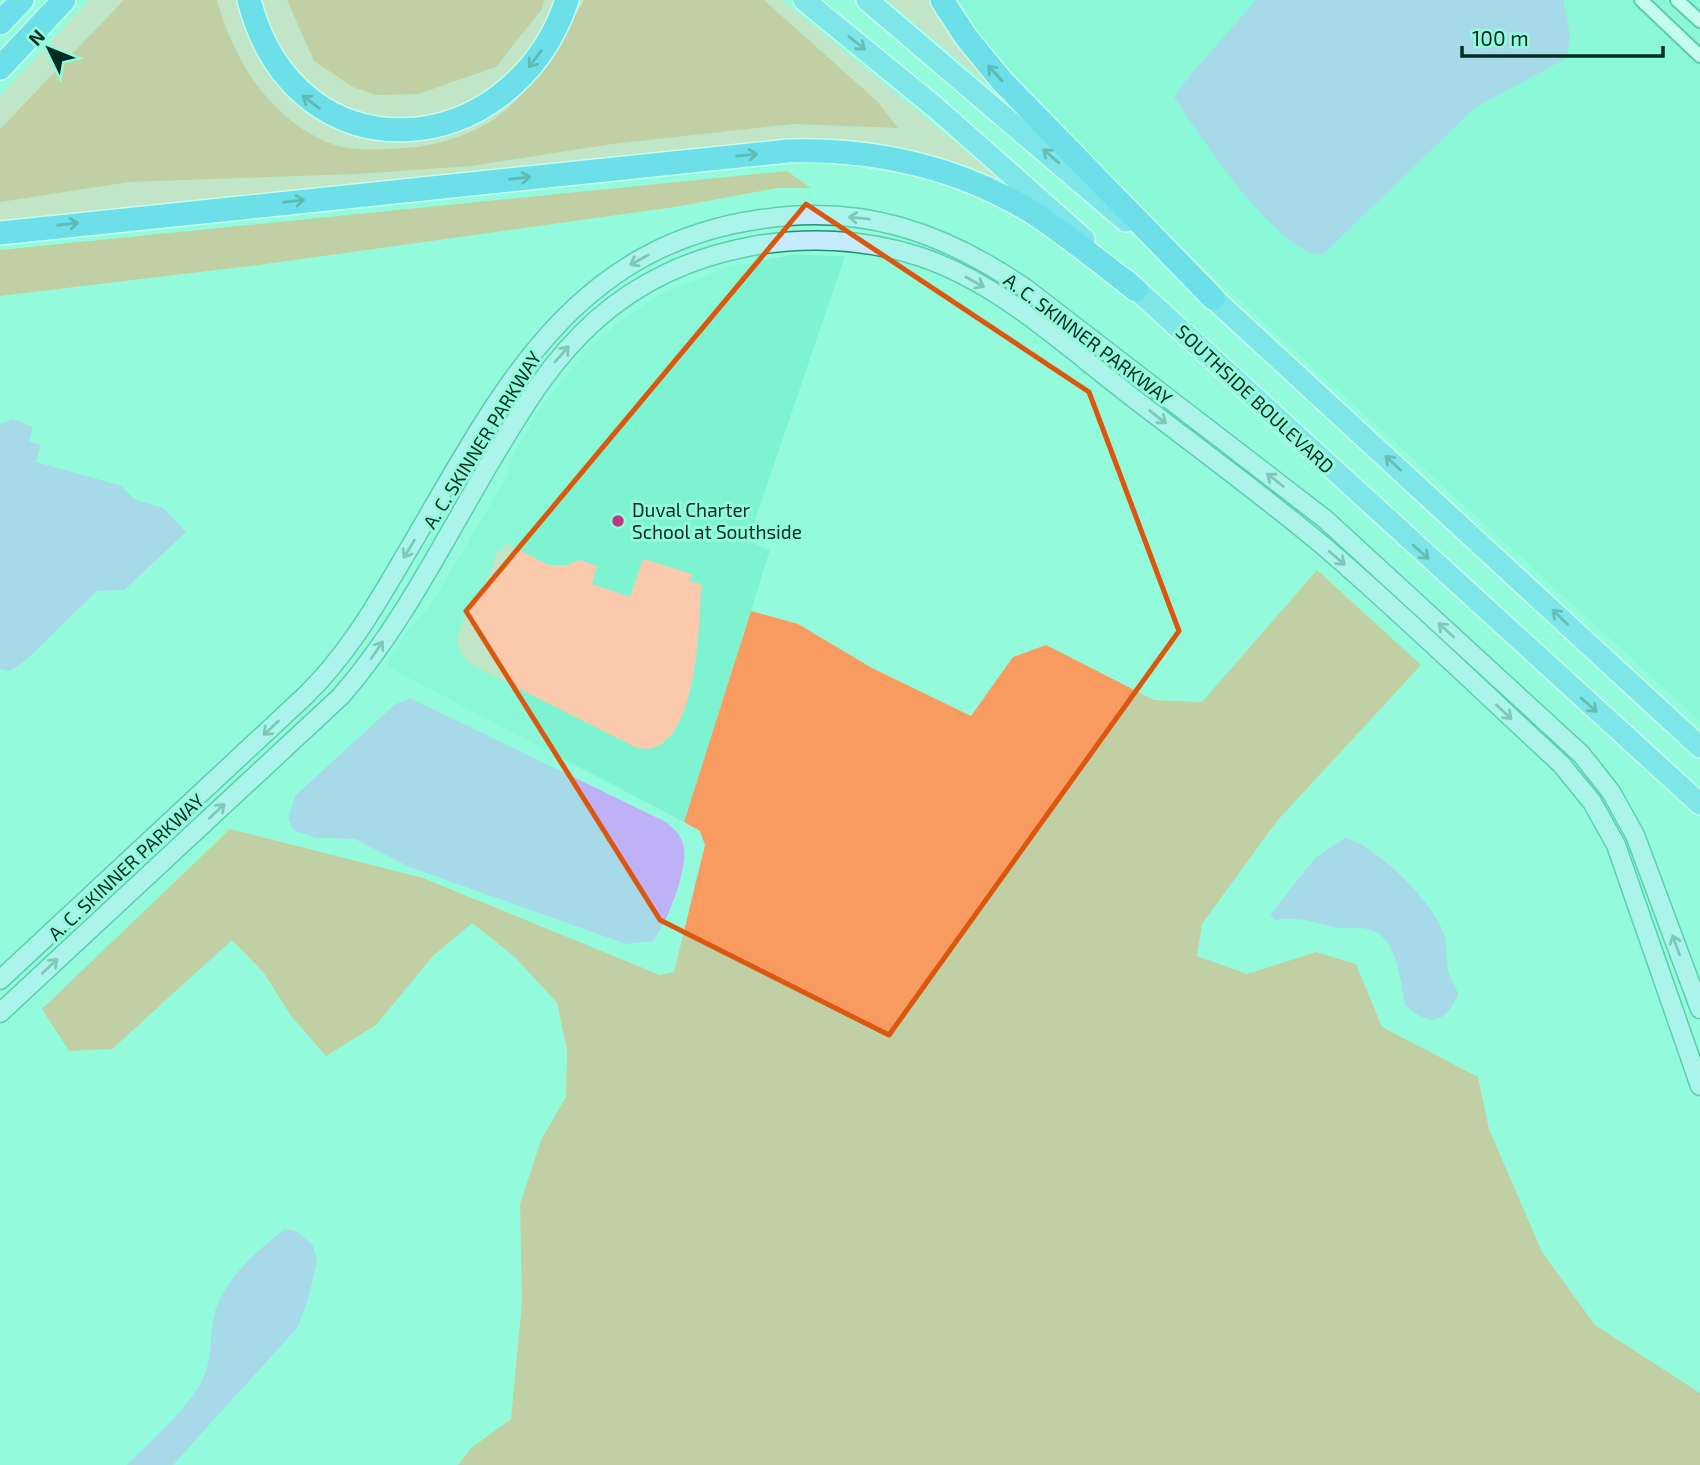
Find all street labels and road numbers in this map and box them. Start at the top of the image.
street label: A. C. SKINNER PARKWAY [1000,268,1177,409]
street label: SOUTHSIDE BOULEVARD [1172,319,1339,478]
street label: A. C. SKINNER PARKWAY [418,347,546,533]
street label: A. C. SKINNER PARKWAY [43,788,208,945]

